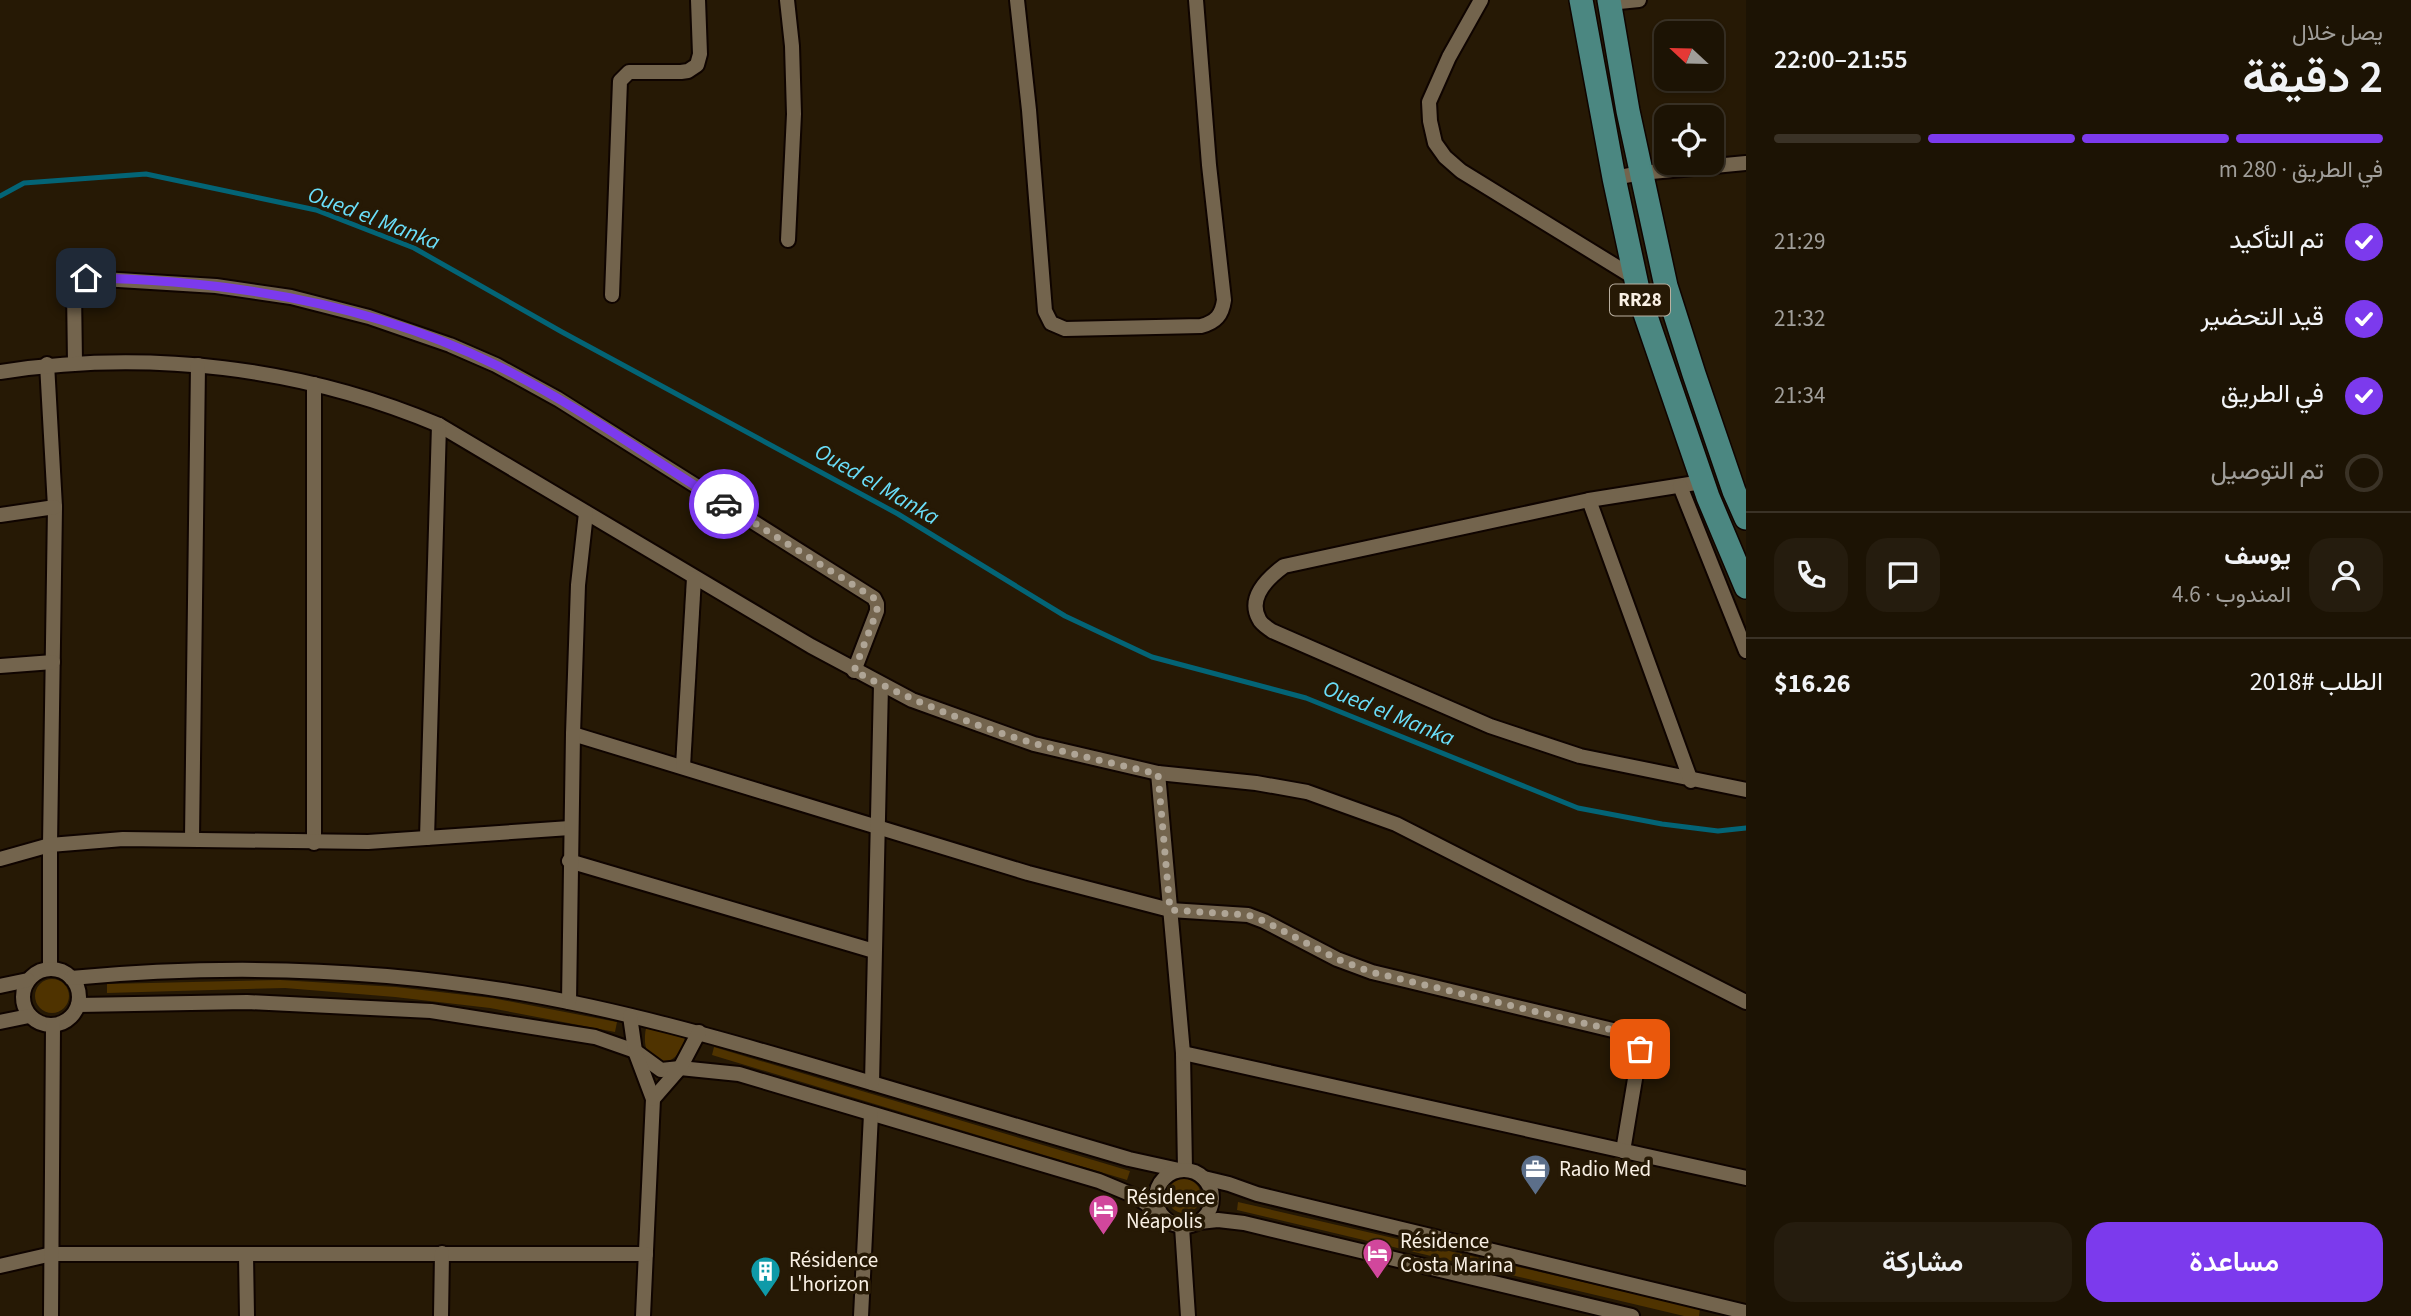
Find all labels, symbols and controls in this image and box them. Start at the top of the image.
text: يصل خلال [2292,16,2383,49]
north arrow [1654,21,1724,91]
map controls [1654,21,1724,175]
text: 21:55–22:00 [1774,41,1908,78]
text: 2 دقيقة [2242,45,2383,110]
button: locate [1654,105,1724,175]
text: في الطريق · 280 m [2219,153,2383,186]
water label: Oued el Manka [303,178,445,258]
text: تم التأكيد [2229,221,2324,258]
icon: check [2345,223,2383,261]
text: 21:29 [1774,225,1825,258]
pin [56,248,116,308]
icon: home [67,259,105,297]
road number: RR28 [1610,284,1670,316]
text: قيد التحضير [2200,298,2324,335]
icon: check [2345,300,2383,338]
text: 21:32 [1774,302,1825,335]
text: في الطريق [2221,375,2324,412]
icon: check [2345,377,2383,415]
text: 21:34 [1774,379,1825,412]
water label: Oued el Manka [808,435,946,533]
text: تم التوصيل [2210,452,2324,489]
courier [689,469,759,539]
icon: car [705,485,743,523]
text: يوسف [2224,537,2291,574]
button: phone [1774,538,1848,612]
button: chat [1866,538,1940,612]
button: person [2309,538,2383,612]
text: المندوب · 4.6 [2172,578,2291,611]
text: الطلب #2018 [2250,663,2383,700]
text: $16.26 [1774,665,1850,702]
water label: Oued el Manka [1318,672,1460,754]
pin [1610,1019,1670,1079]
icon: bag [1621,1030,1659,1068]
office icon: Radio Med [1519,1152,1553,1196]
place label: Radio Med [1559,1154,1651,1184]
place label: Résidence Néapolis [1126,1182,1215,1236]
hotel icon: Résidence Néapolis [1086,1192,1120,1236]
button: مشاركة [1774,1222,2072,1302]
button: مساعدة [2086,1222,2383,1302]
place label: Résidence Costa Marina [1400,1226,1514,1280]
hotel icon: Résidence Costa Marina [1360,1236,1394,1280]
place label: Résidence L'horizon [789,1245,878,1299]
building icon: Résidence L'horizon [749,1255,783,1299]

